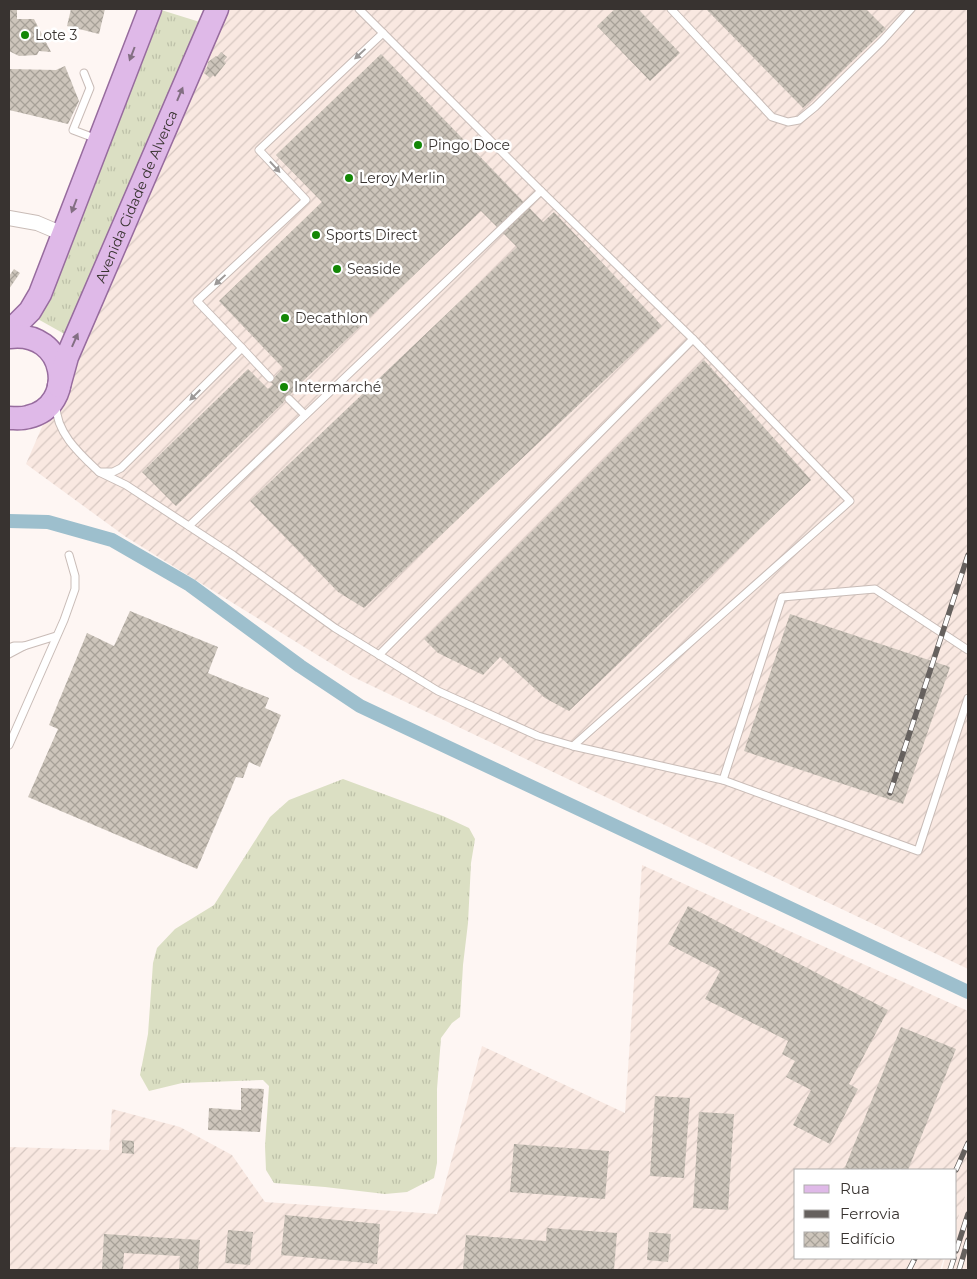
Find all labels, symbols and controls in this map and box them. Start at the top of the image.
place label: Lote 3 [35,26,77,44]
marker: Lote 3 [19,29,31,41]
one-way arrow [128,47,136,62]
one-way arrow [355,48,367,60]
one-way arrow [177,87,185,101]
street label: Avenida Cidade de Alverca [91,107,181,285]
place label: Pingo Doce [428,136,510,154]
marker: Pingo Doce [412,139,424,151]
one-way arrow [269,161,281,173]
place label: Leroy Merlin [359,169,445,187]
marker: Leroy Merlin [343,172,355,184]
one-way arrow [70,199,78,214]
place label: Sports Direct [326,226,418,244]
marker: Sports Direct [310,229,322,241]
place label: Seaside [347,260,401,278]
marker: Seaside [331,263,343,275]
one-way arrow [215,274,227,286]
place label: Decathlon [295,309,368,327]
marker: Decathlon [279,312,291,324]
one-way arrow [72,333,80,347]
place label: Intermarché [294,378,381,396]
marker: Intermarché [278,381,290,393]
one-way arrow [189,389,201,401]
legend [794,1169,957,1259]
text: Rua [840,1179,870,1198]
text: Ferrovia [840,1204,900,1223]
text: Edifício [840,1229,895,1248]

